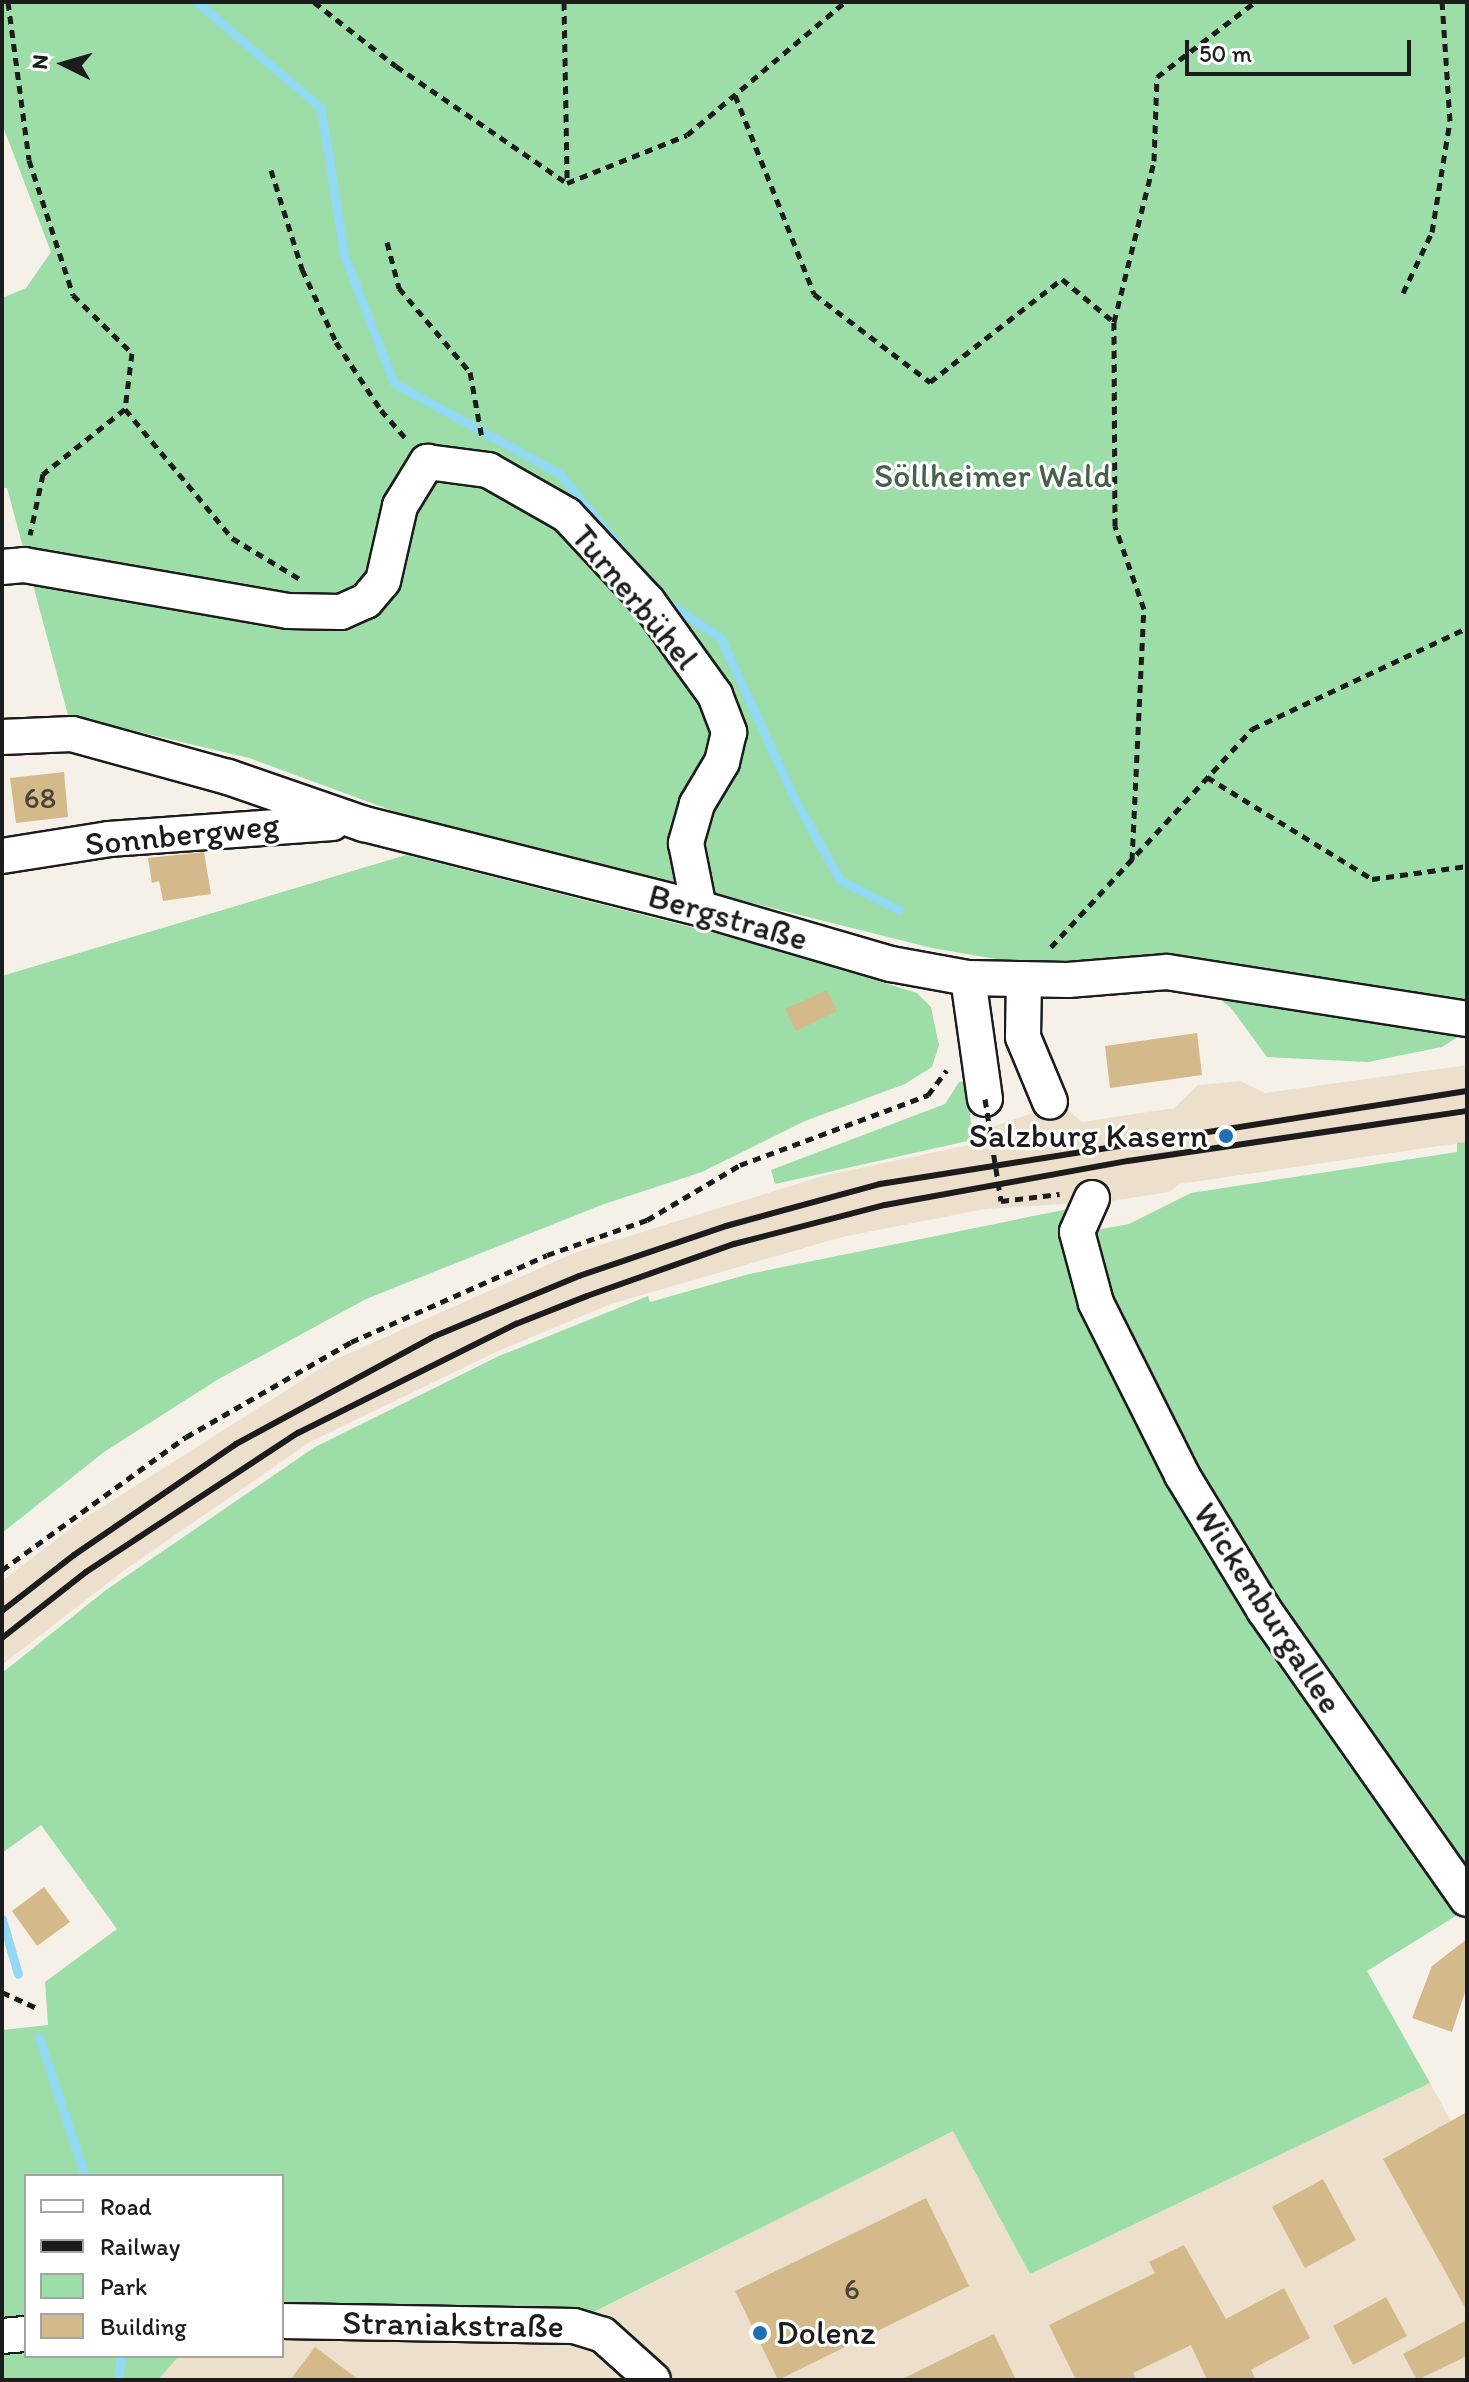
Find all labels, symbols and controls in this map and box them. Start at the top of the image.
north arrow [24,24,104,104]
scale bar [1189,24,1415,74]
text: 50 m [1199,39,1252,68]
text: N [25,53,54,70]
park label: Söllheimer Wald [874,456,1112,496]
street label: Turnerbühel [563,516,707,678]
house number: 68 [24,780,56,816]
street label: Sonnbergweg [83,803,281,865]
street label: Bergstraße [644,875,812,959]
place label: Salzburg Kasern [969,1116,1208,1156]
marker: Salzburg Kasern [1215,1125,1237,1147]
street label: Wickenburgallee [1185,1495,1351,1721]
legend [24,2174,284,2358]
text: Road [100,2192,152,2221]
text: Railway [100,2232,180,2261]
house number: 6 [844,2271,860,2307]
text: Park [100,2272,147,2301]
street label: Straniakstraße [342,2302,564,2346]
text: Building [100,2312,187,2341]
place label: Dolenz [776,2313,876,2353]
marker: Dolenz [751,2324,769,2342]

